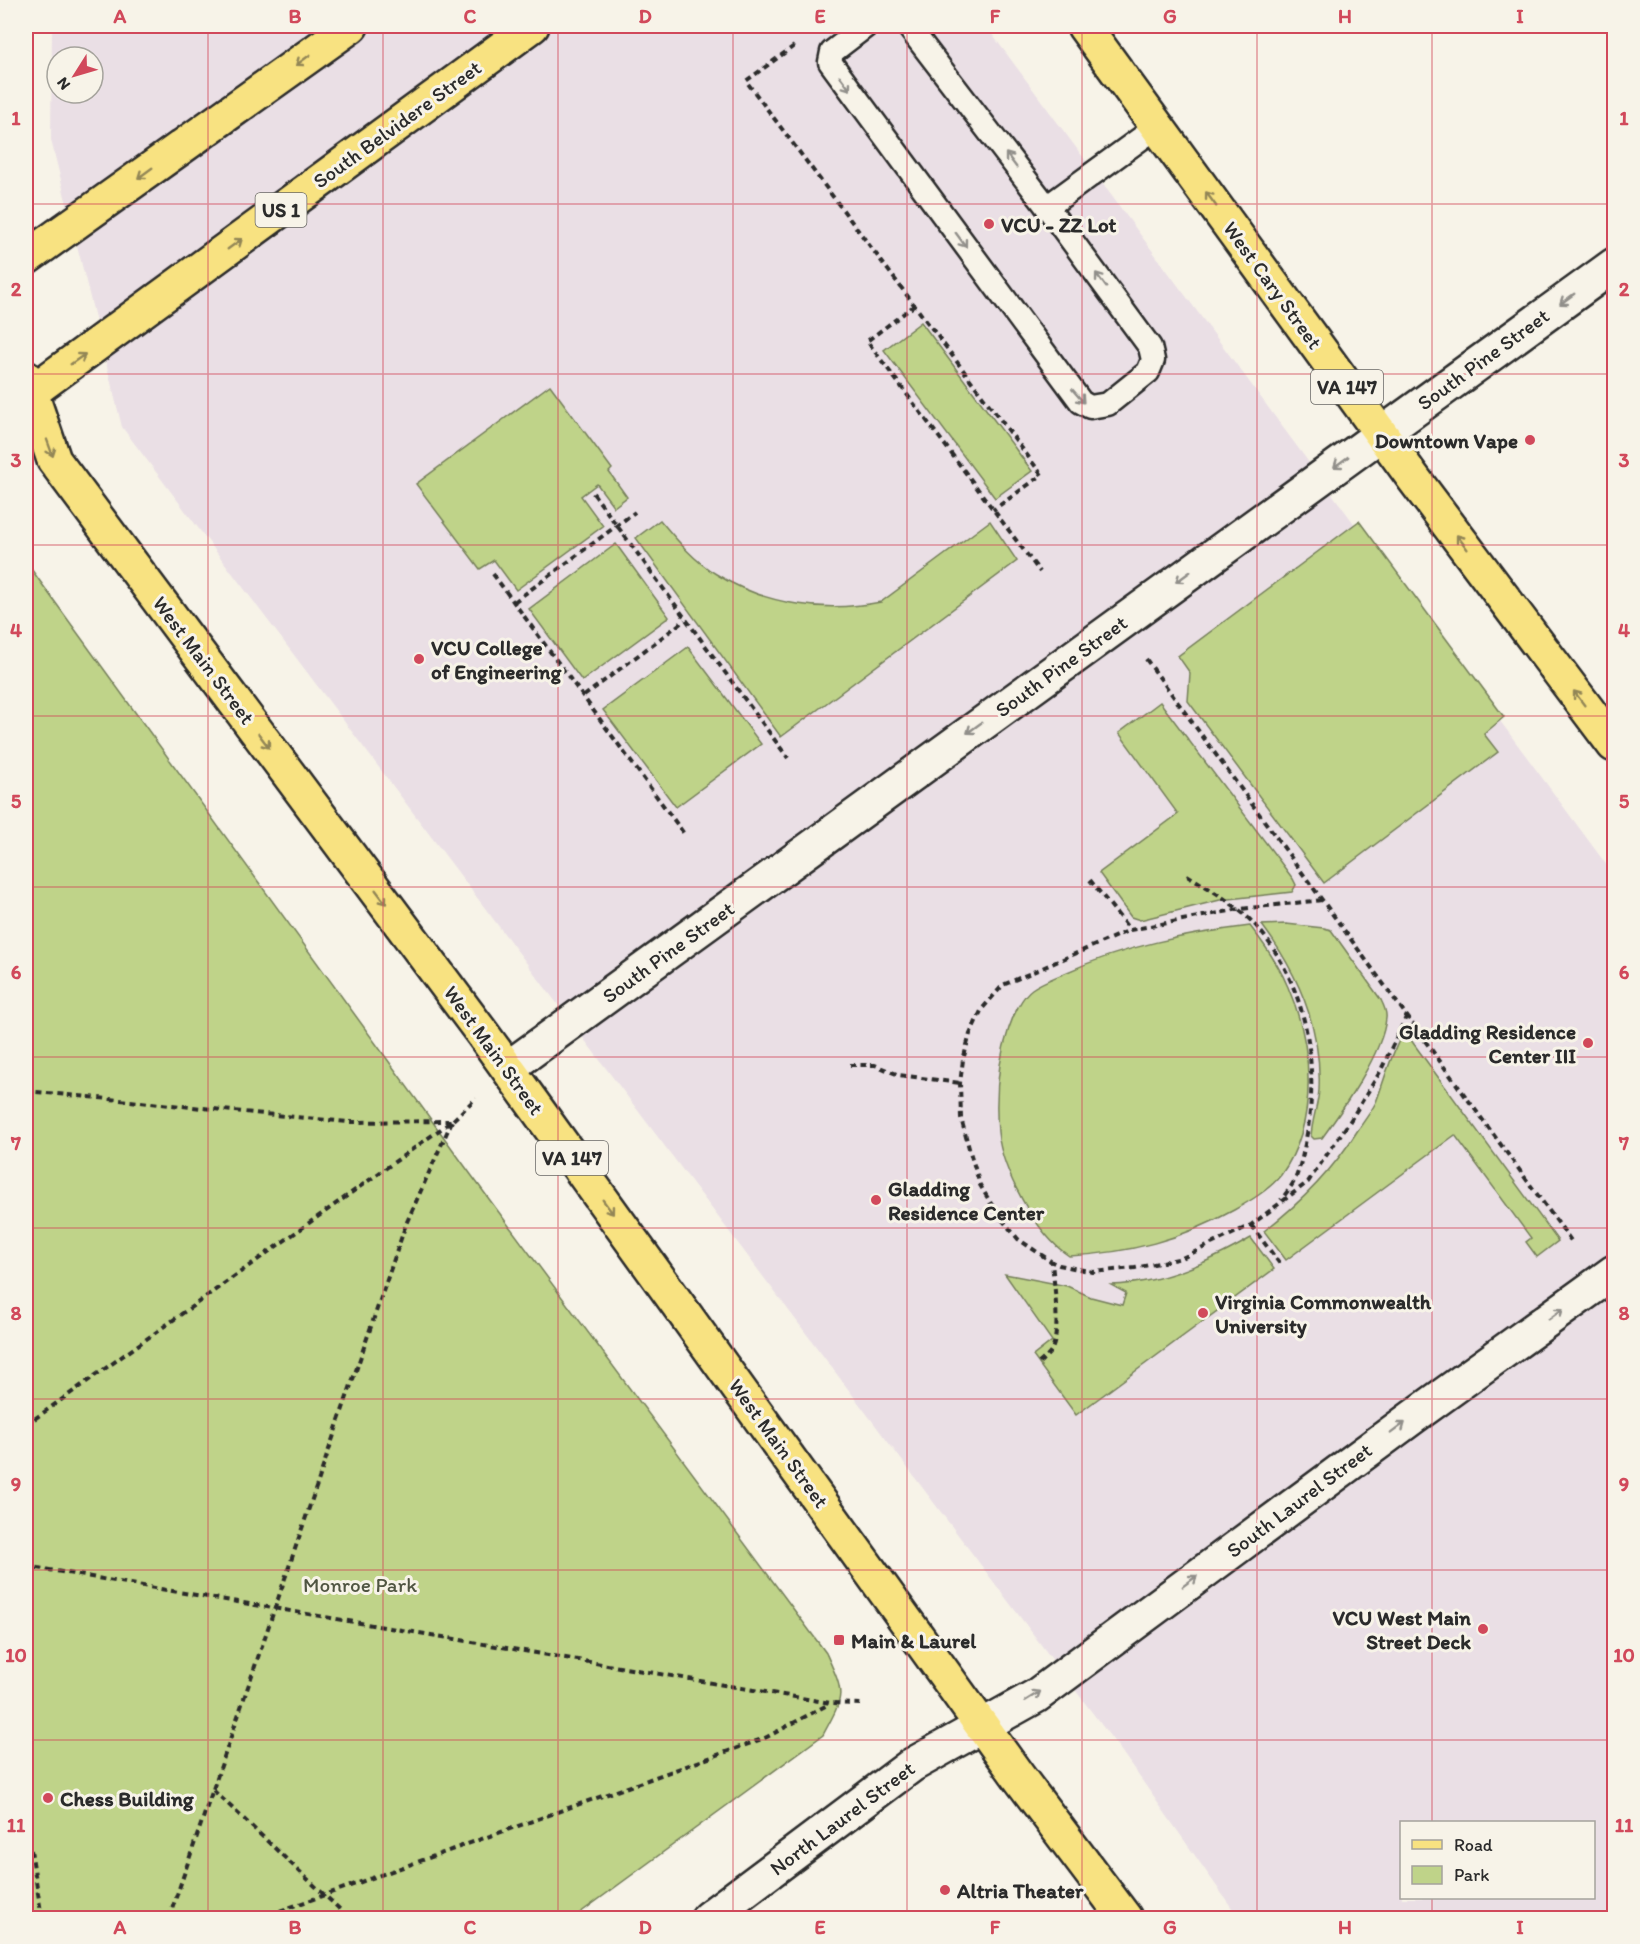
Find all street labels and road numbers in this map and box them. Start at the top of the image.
street label: South Belvidere Street [308,55,486,193]
road number: US 1 [256,193,306,227]
street label: West Cary Street [1218,216,1328,354]
street label: South Pine Street [1412,303,1554,415]
road number: VA 147 [1311,370,1383,404]
street label: West Main Street [148,591,260,729]
street label: South Pine Street [990,610,1132,722]
street label: South Pine Street [597,896,739,1008]
street label: West Main Street [439,980,549,1120]
road number: VA 147 [536,1141,608,1175]
street label: West Main Street [724,1373,834,1513]
street label: South Laurel Street [1221,1437,1377,1563]
street label: North Laurel Street [765,1755,919,1881]

